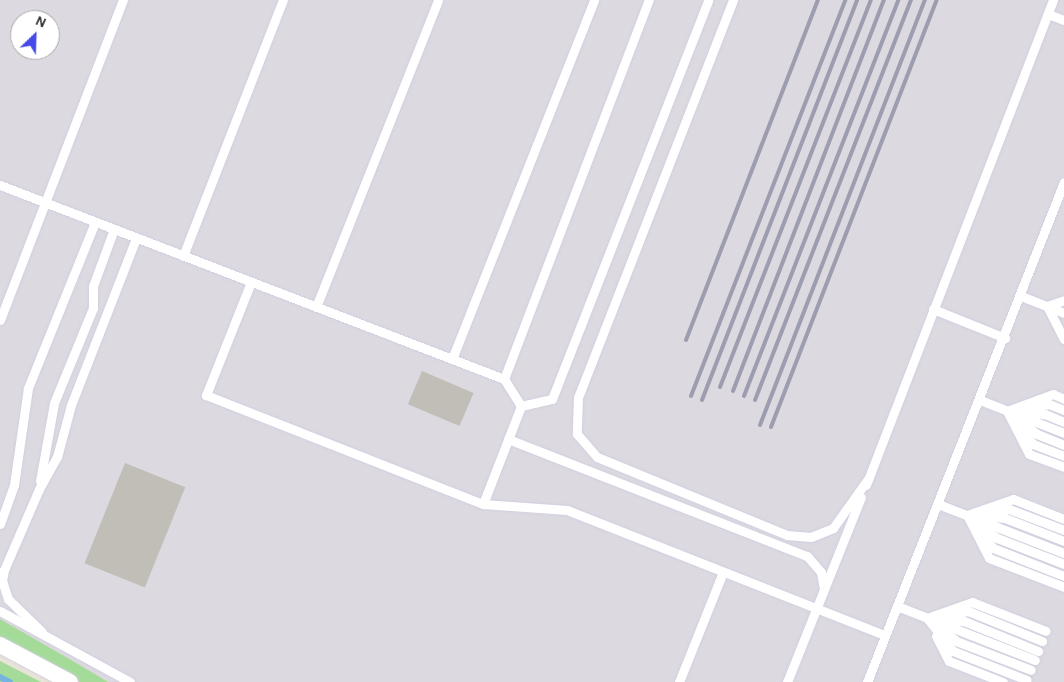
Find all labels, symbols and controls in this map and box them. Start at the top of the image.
north arrow [10,10,60,60]
text: N [33,12,49,32]

